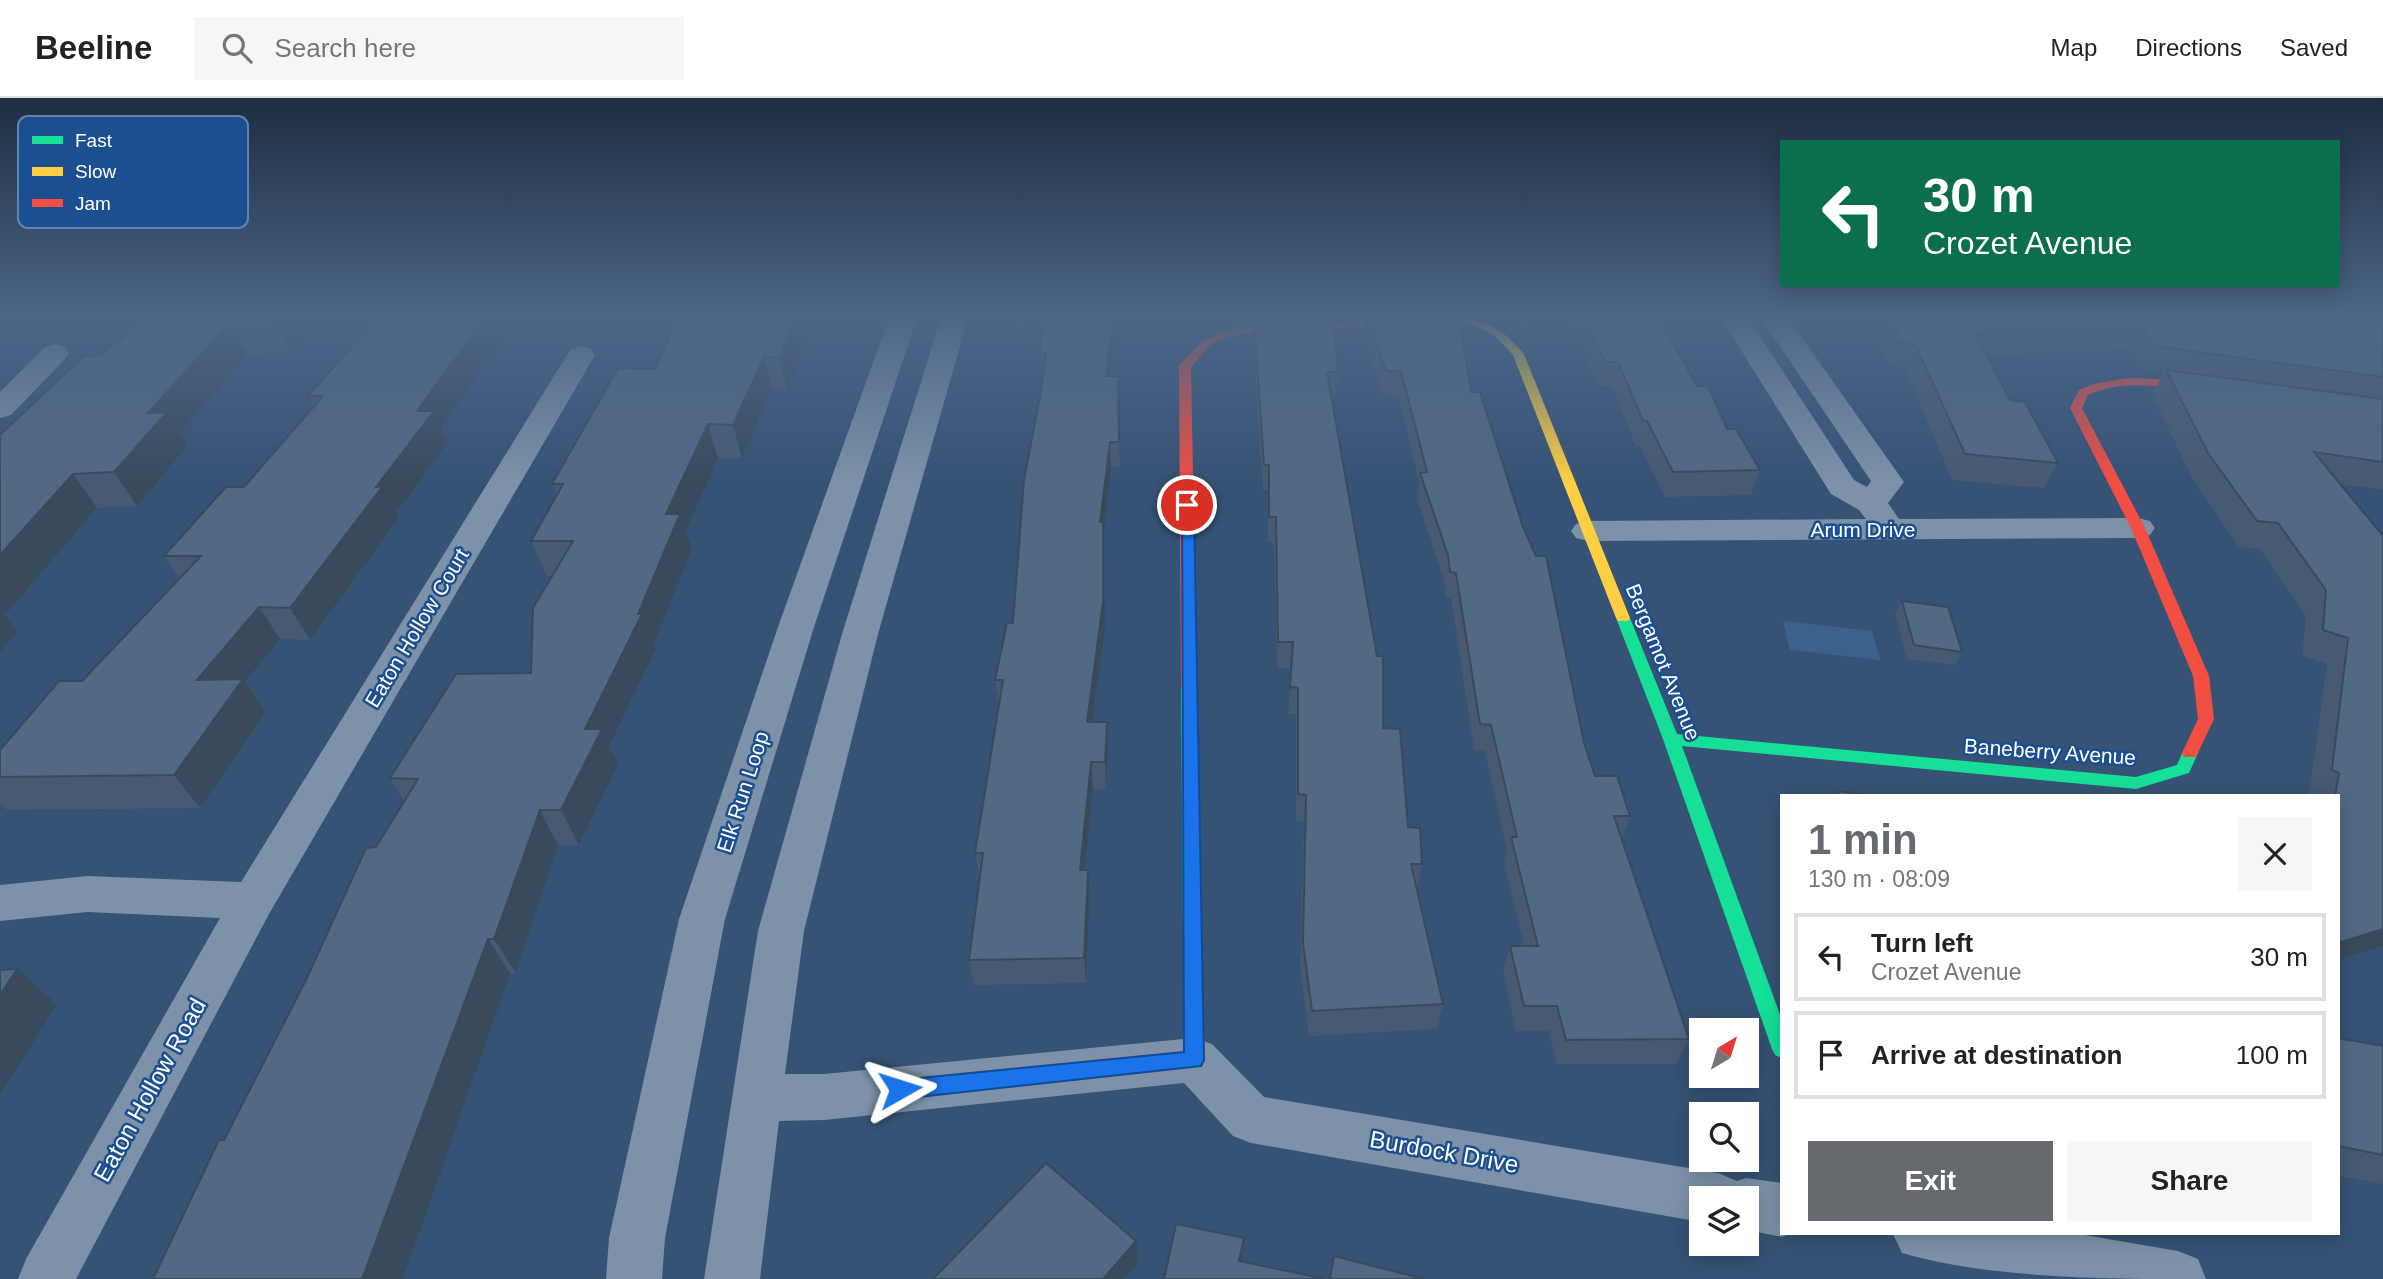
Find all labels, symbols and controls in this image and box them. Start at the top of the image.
search box [194,17,684,80]
text: Beeline [35,29,152,66]
icon: search [218,29,256,67]
text: Search here [274,33,416,63]
text: Map [2051,34,2097,61]
text: Directions [2135,34,2242,61]
text: Saved [2280,34,2348,61]
legend [18,116,248,228]
text: Fast [75,130,113,151]
text: Slow [75,161,116,182]
icon: left [1808,168,1899,259]
text: 30 m [1923,168,2035,222]
text: Jam [75,193,111,214]
text: Crozet Avenue [1923,225,2132,261]
pin [1157,475,1217,535]
icon: arrive [1168,486,1206,524]
street label: Arum Drive [1810,518,1916,541]
street label: Eaton Hollow Court [360,544,473,711]
street label: Bergamot Avenue [1622,580,1705,743]
street label: Elk Run Loop [712,728,773,855]
street label: Baneberry Avenue [1963,734,2137,769]
text: 1 min [1808,816,1918,863]
button: close [2238,817,2312,891]
text: 130 m · 08:09 [1808,866,1950,892]
text: Turn left [1871,928,1973,958]
icon: left [1812,938,1850,976]
text: 30 m [2250,942,2308,972]
text: Crozet Avenue [1871,959,2021,985]
street label: Eaton Hollow Road [88,993,211,1186]
north arrow [1689,1018,1759,1088]
map controls [1689,1018,1759,1256]
icon: arrive [1812,1036,1850,1074]
text: Arrive at destination [1871,1040,2122,1070]
text: 100 m [2236,1040,2308,1070]
position arrow [863,1052,937,1126]
button: search [1689,1102,1759,1172]
street label: Burdock Drive [1368,1125,1521,1178]
button: Exit [1808,1141,2053,1221]
button: Share [2067,1141,2312,1221]
button: layers [1689,1186,1759,1256]

